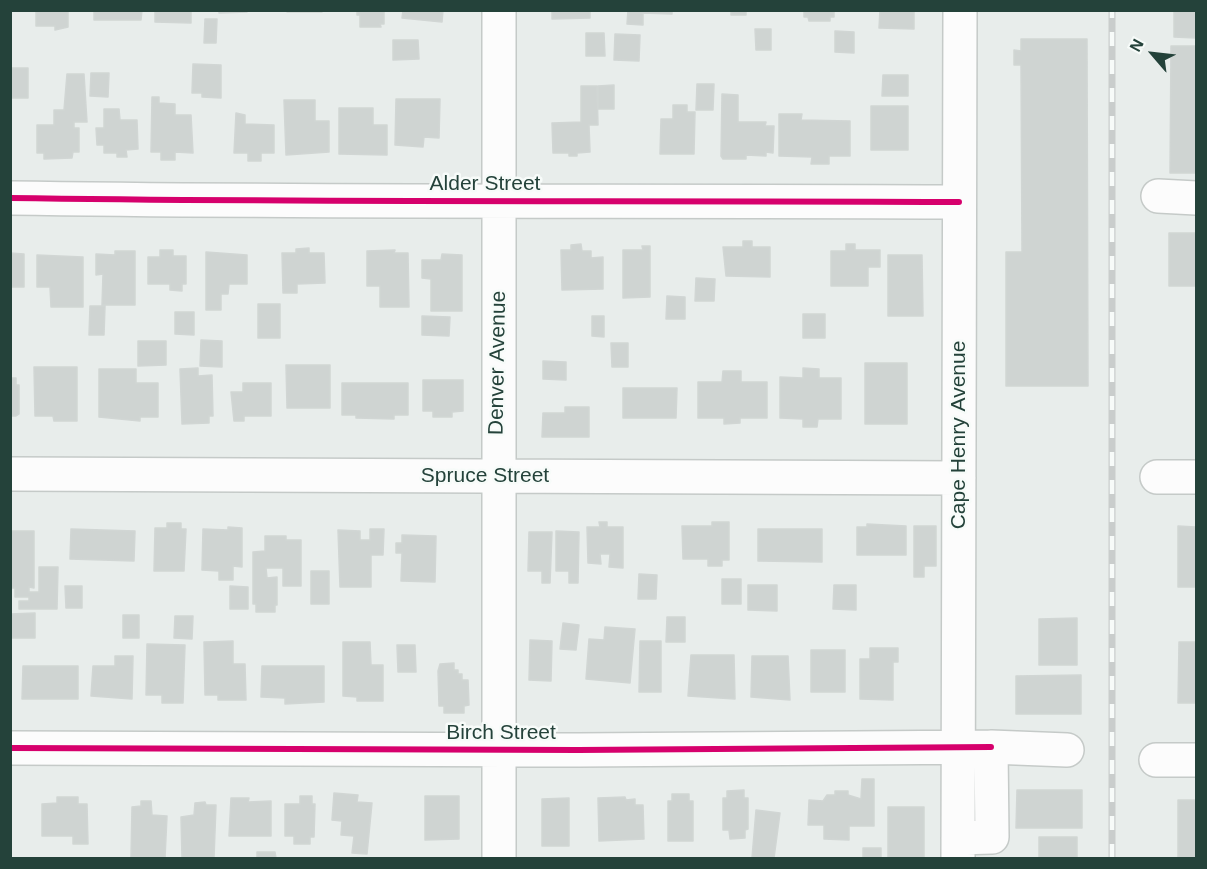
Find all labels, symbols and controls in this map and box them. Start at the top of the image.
north arrow [1123,24,1183,84]
text: N [1126,36,1147,54]
street label: Alder Street [430,171,540,197]
street label: Denver Avenue [484,291,512,435]
street label: Cape Henry Avenue [946,341,972,529]
street label: Spruce Street [421,463,549,489]
street label: Birch Street [446,720,556,746]

